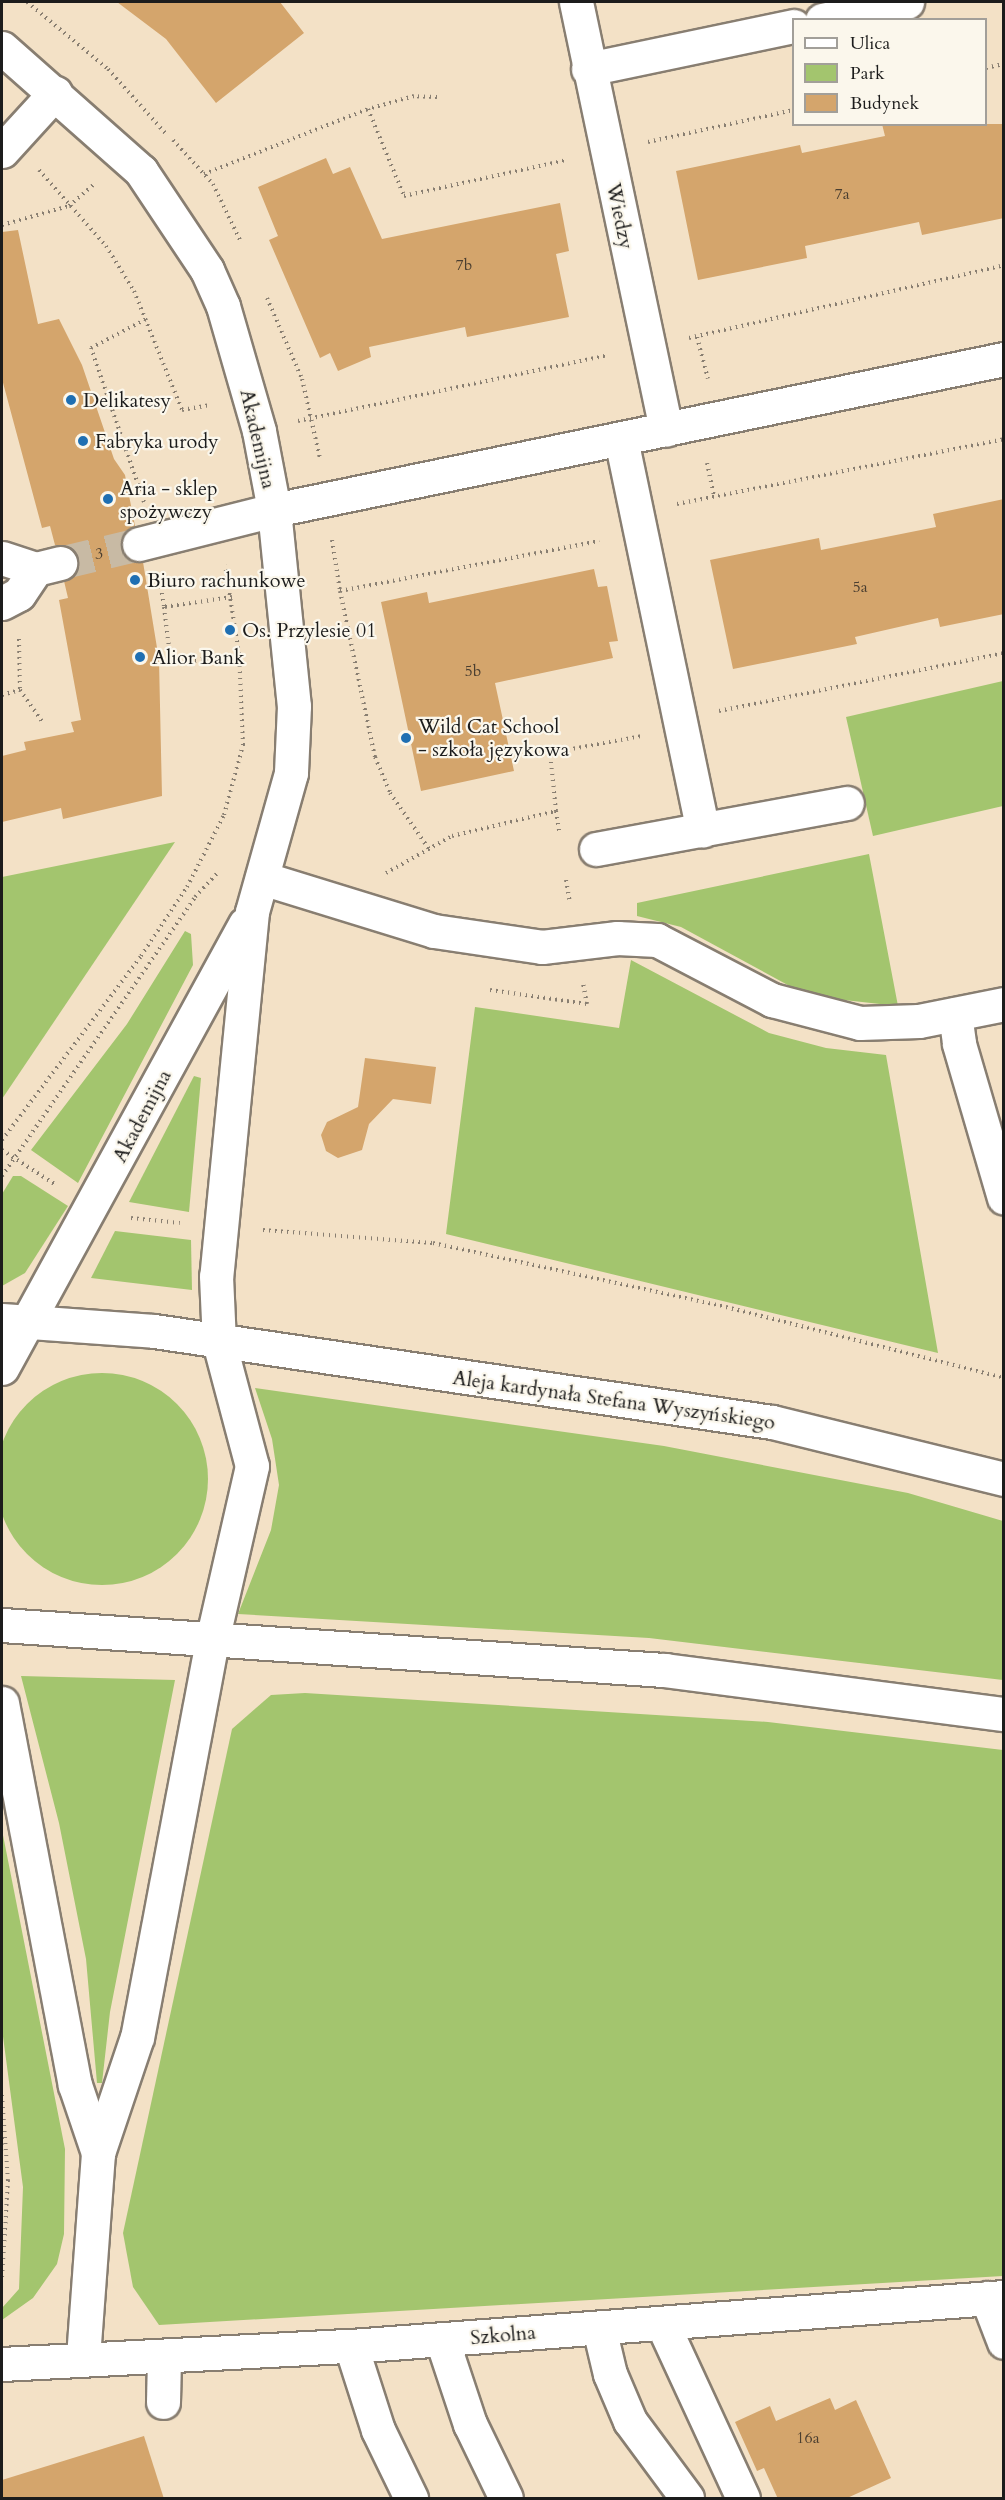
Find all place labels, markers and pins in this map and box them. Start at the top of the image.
place label: Delikatesy [83,388,171,412]
marker: Delikatesy [64,393,78,407]
place label: Fabryka urody [95,429,219,453]
marker: Fabryka urody [76,434,90,448]
place label: Aria - sklep spożywczy [120,476,218,523]
marker: Aria - sklep spożywczy [101,492,115,506]
place label: Biuro rachunkowe [147,568,306,592]
marker: Biuro rachunkowe [128,573,142,587]
place label: Os. Przylesie 01 [242,618,376,642]
marker: Os. Przylesie 01 [223,623,237,637]
place label: Alior Bank [152,645,245,669]
marker: Alior Bank [133,650,147,664]
place label: Wild Cat School - szkoła językowa [418,714,569,761]
marker: Wild Cat School - szkoła językowa [399,731,413,745]

